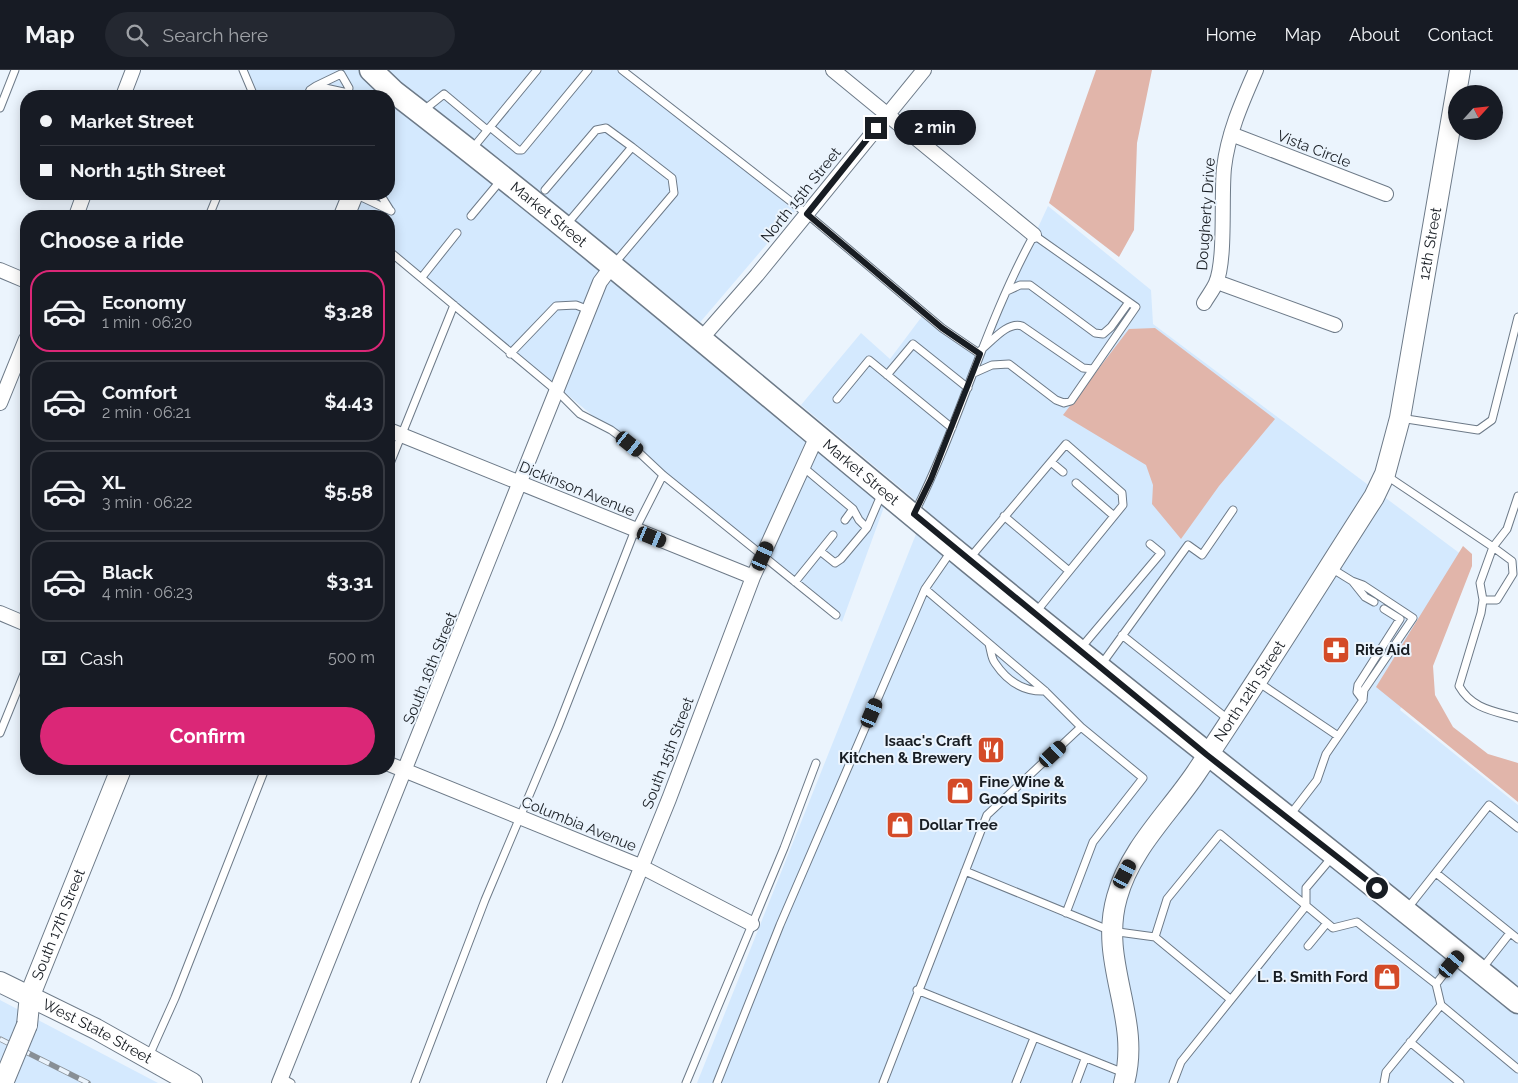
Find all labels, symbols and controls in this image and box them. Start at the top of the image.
search box [105,12,455,57]
text: Map [25,20,75,49]
icon: search [123,21,151,49]
text: Search here [163,24,268,46]
text: Home [1205,24,1256,45]
text: Map [1284,24,1321,45]
text: About [1349,24,1400,45]
text: Contact [1428,24,1493,45]
north arrow [1448,85,1502,140]
map controls [1448,85,1503,140]
text: Market Street [70,110,194,132]
callout: 2 min [894,110,976,146]
route end [865,117,887,139]
text: 2 min [914,118,956,137]
street label: Vista Circle [1275,127,1354,171]
street label: North 15th Street [757,144,845,246]
street label: Dougherty Drive [1193,157,1219,271]
text: North 15th Street [70,159,226,181]
street label: Market Street [507,178,591,251]
street label: 12th Street [1415,206,1445,281]
text: Choose a ride [40,227,184,253]
icon: car [42,289,87,334]
text: Economy [102,291,186,313]
text: $3.28 [324,300,373,322]
text: 1 min · 06:20 [102,313,192,332]
icon: car [42,379,87,424]
text: Comfort [102,381,177,403]
text: $4.43 [324,390,373,412]
text: 2 min · 06:21 [102,403,191,422]
car [613,429,646,459]
street label: Market Street [819,435,902,509]
street label: Dickinson Avenue [517,458,638,520]
icon: car [42,469,87,514]
text: XL [102,471,125,493]
text: $5.58 [324,480,373,502]
text: 3 min · 06:22 [102,493,192,512]
car [635,524,668,550]
car [750,539,775,573]
icon: car [42,559,87,604]
text: Black [102,561,153,583]
text: $3.31 [326,570,373,592]
text: 4 min · 06:23 [102,583,193,602]
street label: South 16th Street [399,609,461,727]
pharmacy icon: Rite Aid [1321,635,1351,665]
street label: North 12th Street [1210,637,1289,745]
place label: Rite Aid [1355,641,1410,659]
icon: cash [40,644,68,672]
text: Cash [80,647,124,669]
text: 500 m [328,648,375,667]
street label: South 15th Street [638,695,698,811]
car [859,696,884,730]
button: Confirm [40,707,375,765]
place label: Isaac's Craft Kitchen & Brewery [839,732,973,767]
restaurant icon: Isaac's Craft Kitchen & Brewery [976,735,1006,765]
car [1036,738,1069,770]
place label: Fine Wine & Good Spirits [979,773,1067,808]
shop icon: Fine Wine & Good Spirits [945,776,975,806]
street label: Columbia Avenue [519,793,639,855]
shop icon: Dollar Tree [885,810,915,840]
place label: Dollar Tree [919,816,998,834]
car [1111,857,1138,891]
street label: South 17th Street [28,866,89,983]
route start [1366,877,1388,899]
car [1436,948,1467,980]
shop icon: L. B. Smith Ford [1372,962,1402,992]
place label: L. B. Smith Ford [1257,968,1368,986]
street label: West State Street [40,995,155,1068]

